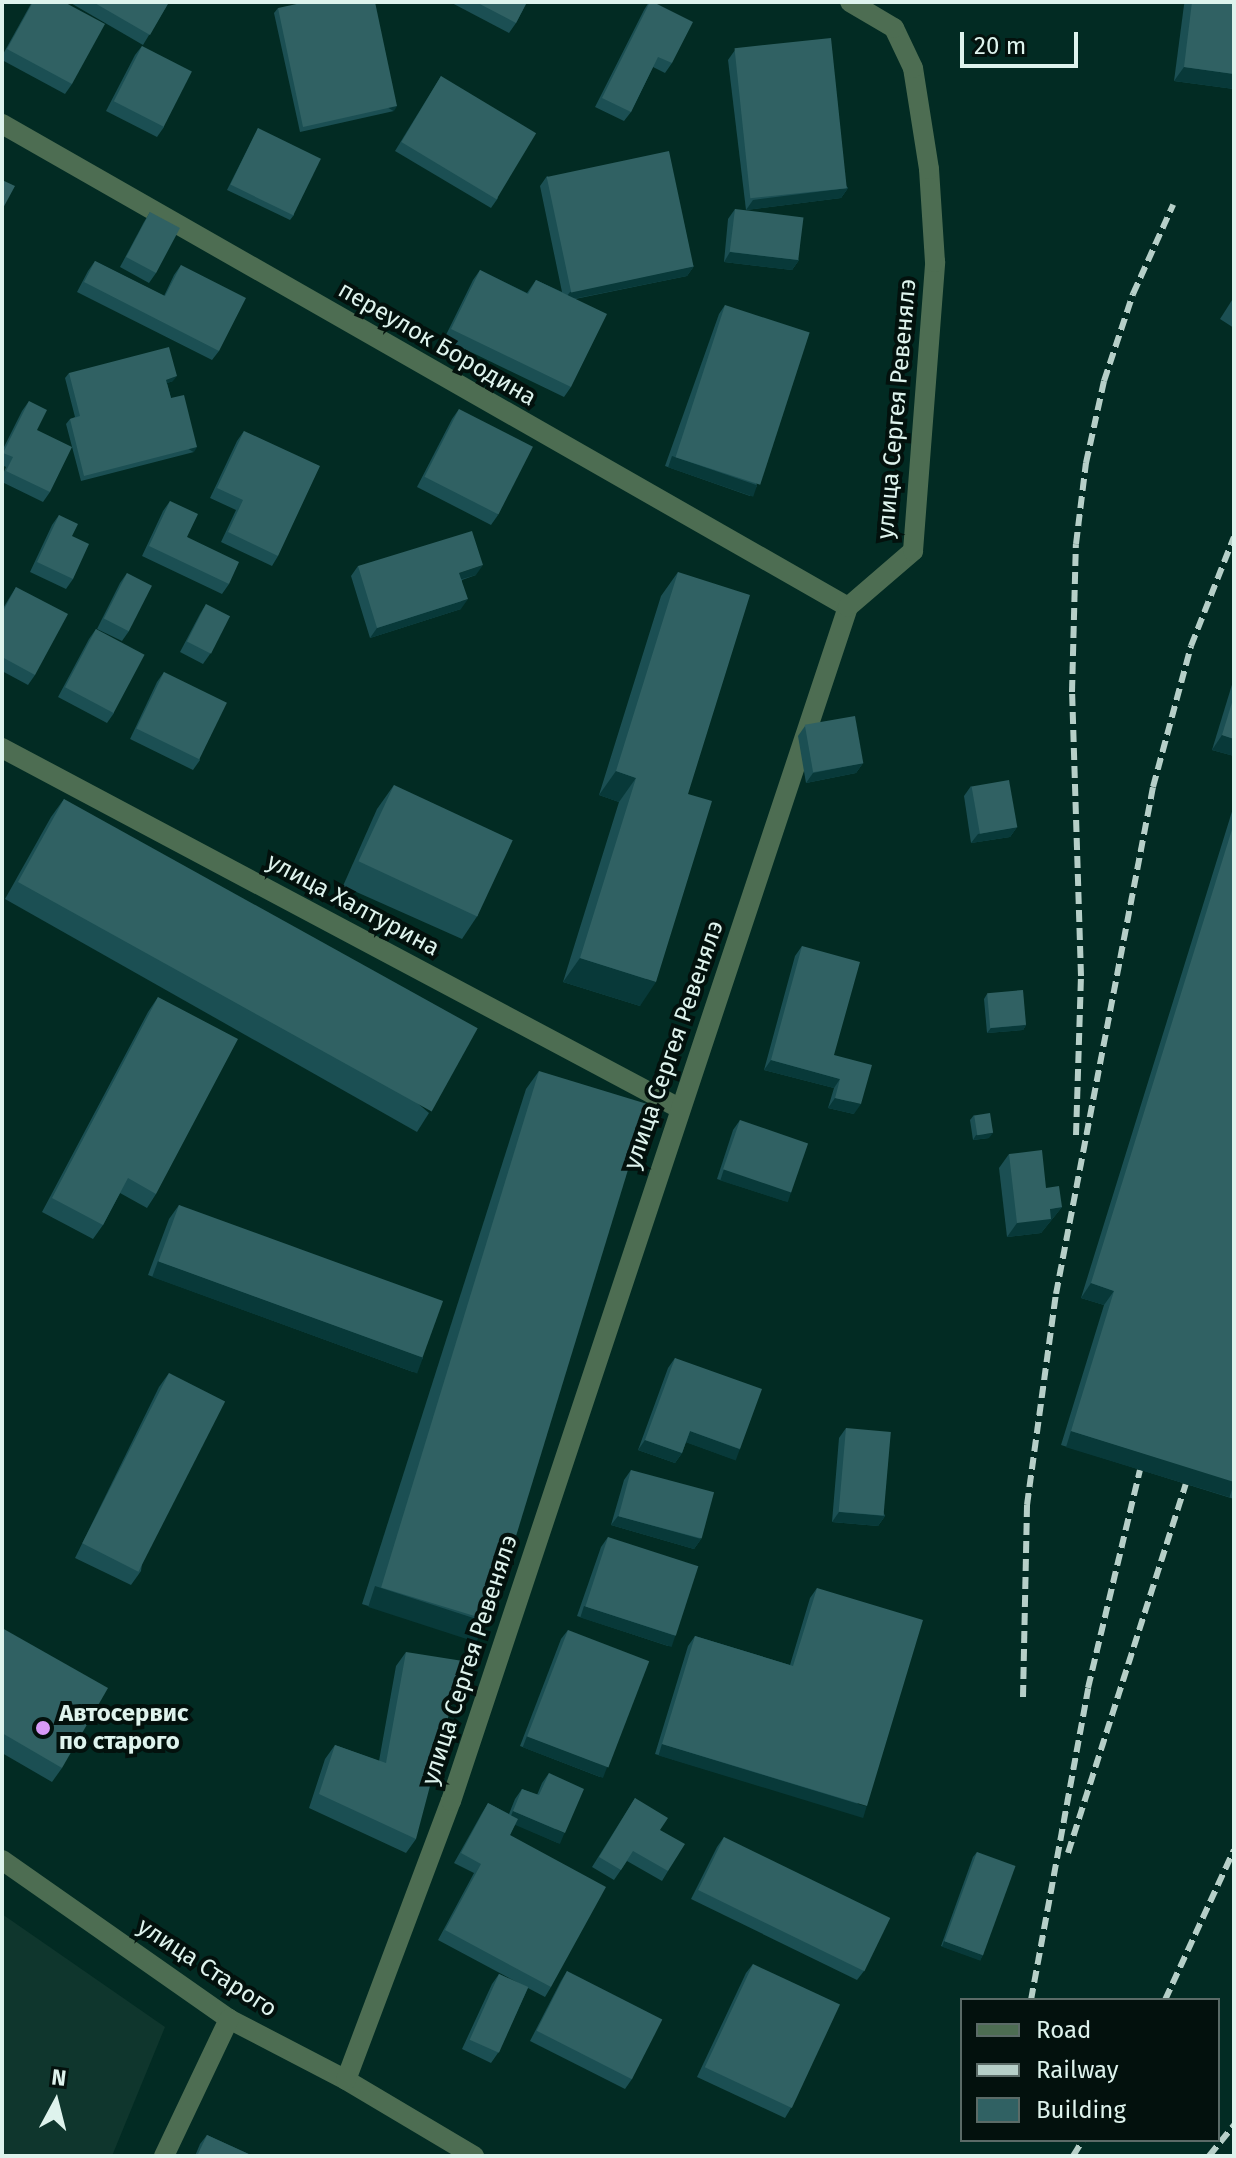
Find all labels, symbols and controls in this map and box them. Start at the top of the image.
scale bar [964,16,1082,66]
text: 20 m [974,32,1026,60]
street label: переулок Бородина [333,276,541,412]
street label: улица Сергея Ревенялэ [871,278,923,540]
street label: улица Халтурина [262,847,444,963]
street label: улица Сергея Ревенялэ [618,917,730,1173]
street label: улица Сергея Ревенялэ [416,1531,524,1789]
place label: Автосервис по старого [59,1700,188,1756]
marker: Автосервис по старого [34,1719,52,1737]
street label: улица Старого [132,1912,282,2024]
legend [960,1998,1220,2142]
text: Road [1036,2016,1091,2044]
text: Railway [1036,2056,1119,2084]
north arrow [16,2062,96,2142]
text: N [50,2063,68,2092]
text: Building [1036,2096,1126,2124]

